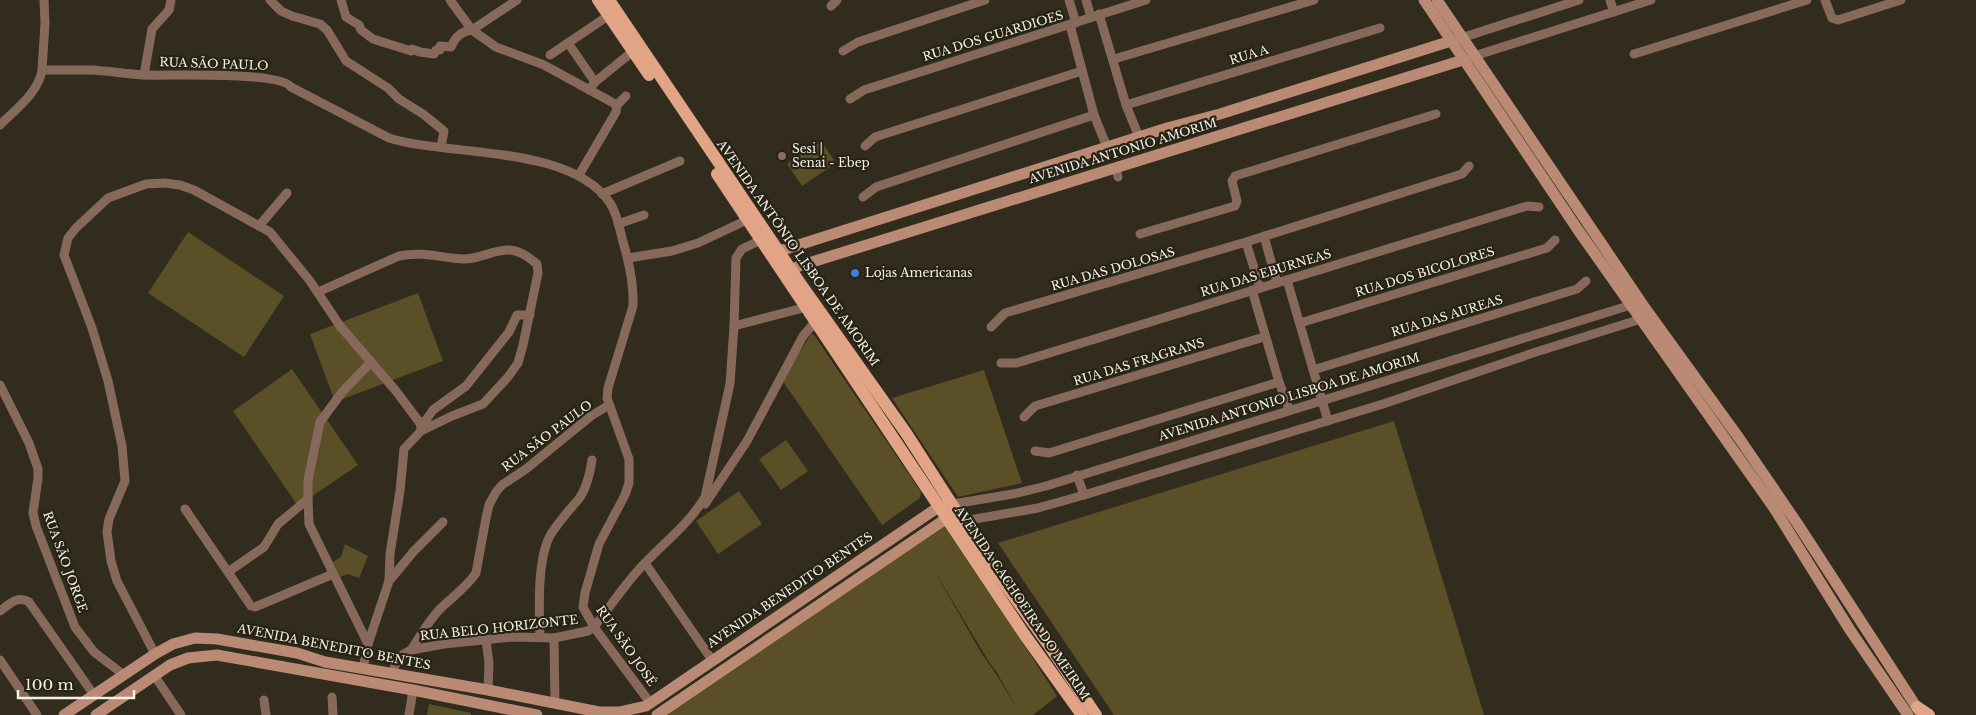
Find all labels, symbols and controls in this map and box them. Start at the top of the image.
street label: RUA DOS GUARDIOES [921,7,1065,64]
street label: RUA A [1228,41,1271,68]
street label: RUA SÃO PAULO [159,54,269,73]
street label: AVENIDA ANTONIO AMORIM [1026,115,1219,187]
street label: AVENIDA ANTÔNIO LISBOA DE AMORIM [714,135,883,369]
place label: Sesi | Senai - Ebep [792,141,870,170]
marker: Sesi | Senai - Ebep [776,150,788,162]
street label: RUA DOS BICOLORES [1353,243,1497,300]
street label: RUA DAS DOLOSAS [1049,244,1177,293]
street label: RUA DAS EBURNEAS [1199,245,1333,300]
place label: Lojas Americanas [865,265,973,280]
marker: Lojas Americanas [849,267,861,279]
street label: RUA DAS AUREAS [1389,291,1505,340]
street label: RUA DAS FRAGRANS [1072,334,1206,389]
street label: AVENIDA ANTONIO LISBOA DE AMORIM [1155,350,1421,444]
street label: RUA SÃO PAULO [499,397,595,474]
street label: AVENIDA CACHOEIRA DO MEIRIM [951,502,1093,702]
street label: RUA SÃO JORGE [40,509,91,615]
street label: AVENIDA BENEDITO BENTES [703,528,876,651]
street label: RUA SÃO JOSÉ [593,602,661,689]
street label: RUA BELO HORIZONTE [419,612,579,643]
street label: AVENIDA BENEDITO BENTES [235,620,432,673]
scale bar [18,668,134,700]
text: 100 m [25,675,74,694]

